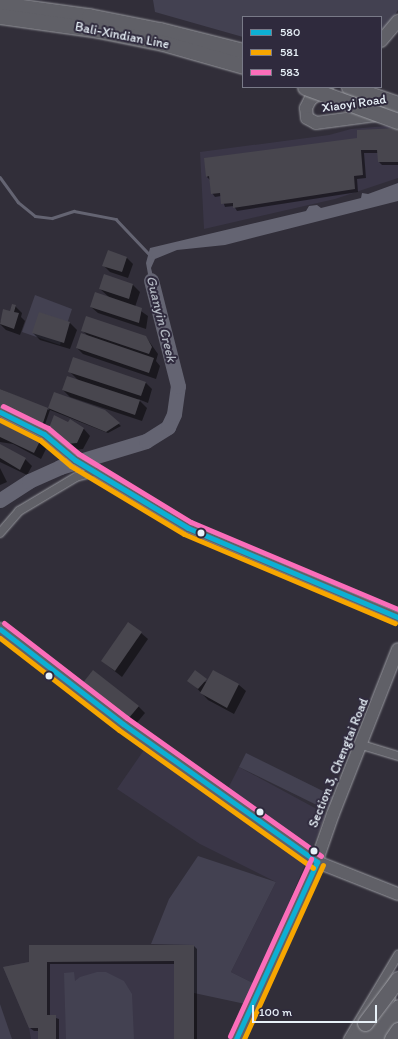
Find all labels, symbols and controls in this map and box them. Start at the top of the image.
legend [242,16,382,88]
street label: Bali-Xindian Line [73,19,171,53]
text: 580 [280,25,300,39]
text: 581 [280,45,298,59]
text: 583 [280,65,299,79]
street label: Xiaoyi Road [321,92,387,116]
water label: Guanyin Creek [142,274,180,364]
unlabelled marker [196,528,206,538]
unlabelled marker [44,671,54,681]
street label: Section 3, Chengtai Road [306,696,372,830]
unlabelled marker [255,807,265,817]
unlabelled marker [309,846,319,856]
scale bar [254,997,379,1023]
text: 100 m [259,1005,292,1019]

